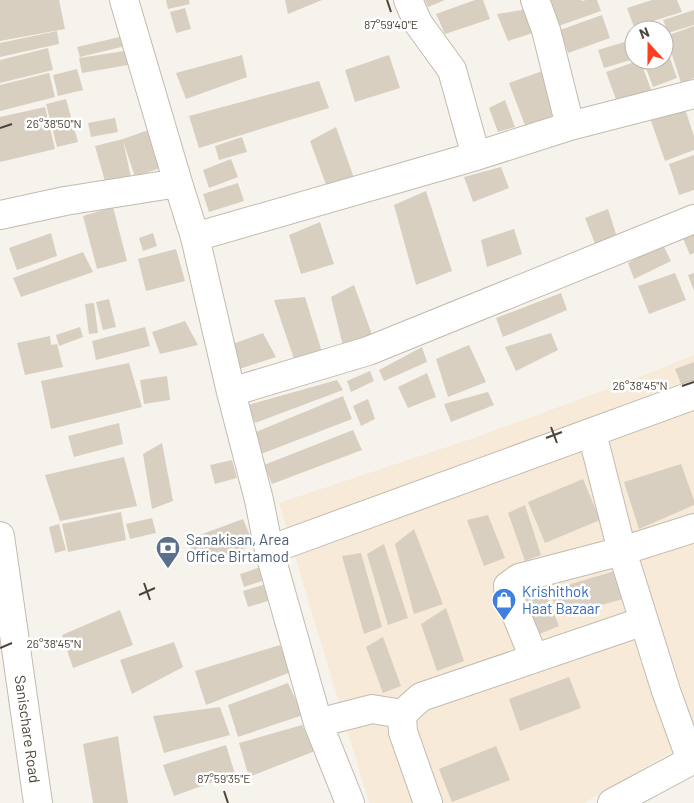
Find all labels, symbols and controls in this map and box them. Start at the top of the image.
text: 87°59'40"E [364,17,418,31]
north arrow [624,20,674,70]
text: N [637,23,652,42]
text: 26°38'50"N [26,116,82,130]
text: 26°38'45"N [612,378,668,392]
place label: Sanakisan, Area Office Birtamod [186,530,289,565]
bank icon: Sanakisan, Area Office Birtamod [155,535,181,569]
place label: Krishithok Haat Bazaar [522,582,601,617]
shop icon: Krishithok Haat Bazaar [491,587,517,621]
text: 26°38'45"N [26,636,82,650]
street label: Sanischare Road [12,674,44,784]
text: 87°59'35"E [197,771,251,785]

